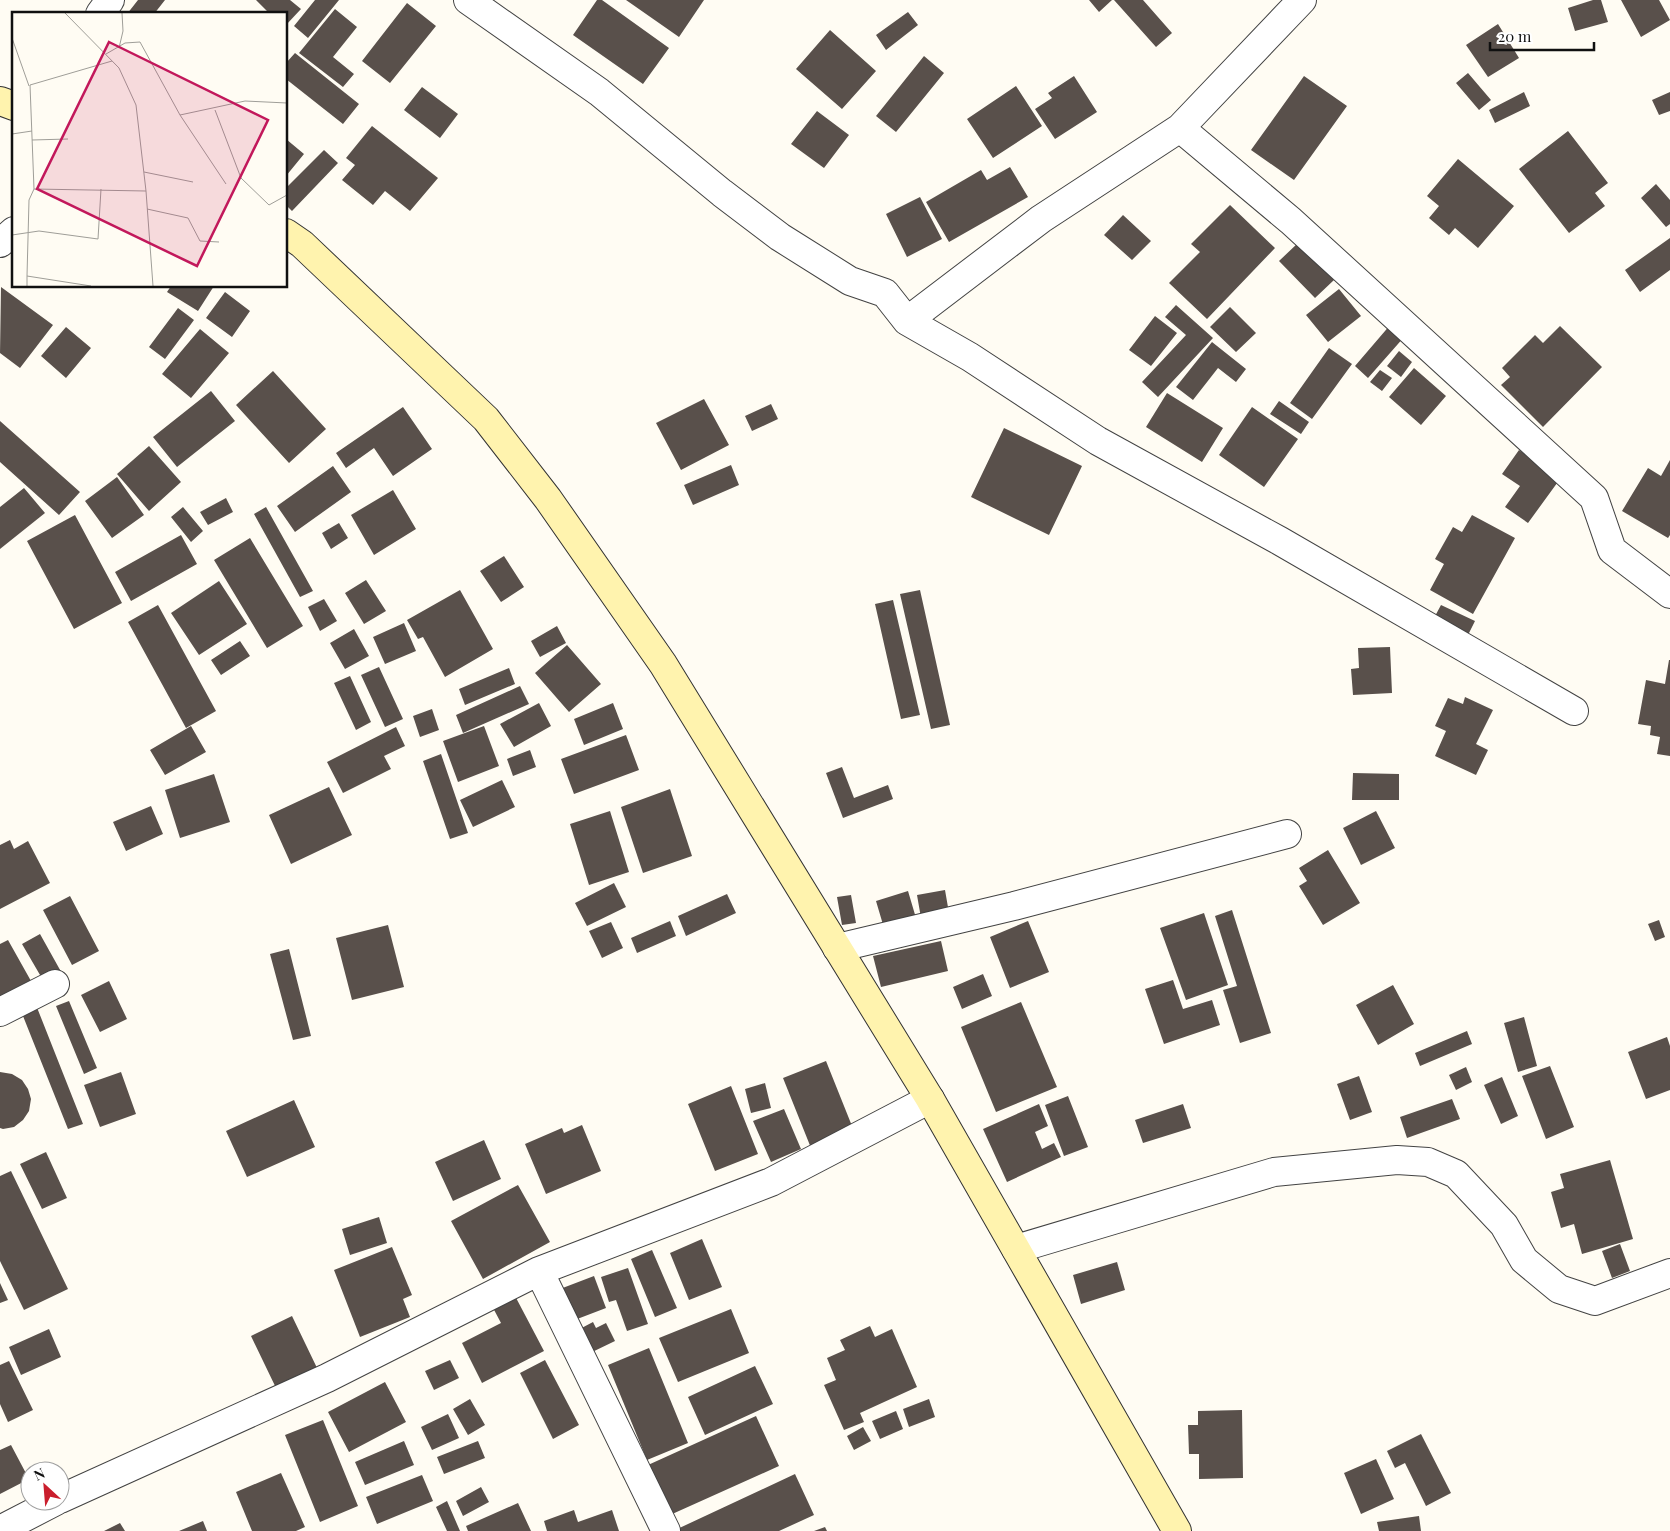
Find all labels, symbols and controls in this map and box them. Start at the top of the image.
inset map [12,12,288,288]
scale bar [1490,20,1594,52]
text: 20 m [1498,26,1532,46]
north arrow [20,1461,70,1511]
text: N [30,1463,48,1485]

